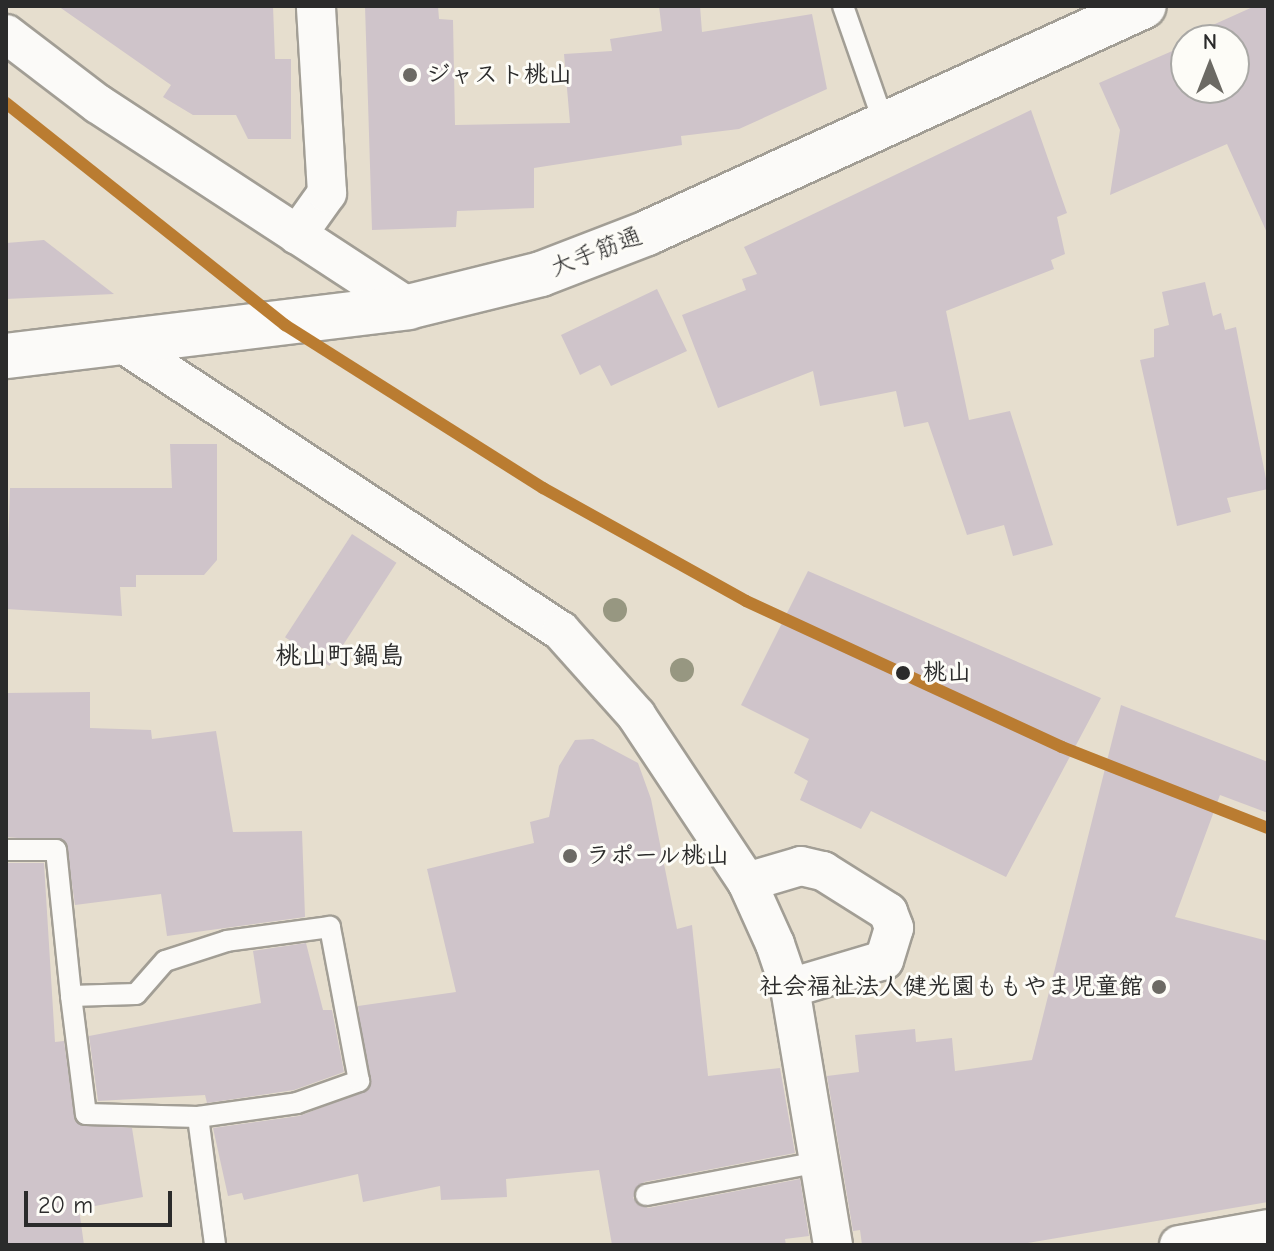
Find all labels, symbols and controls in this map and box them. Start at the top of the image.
north arrow [1170,24,1250,104]
text: N [1203,29,1217,55]
place label: ジャスト桃山 [426,61,570,89]
marker: ジャスト桃山 [401,66,419,84]
street label: 大手筋通 [546,221,646,283]
district label: 桃山町鍋島 [275,641,405,673]
place label: 桃山 [923,659,971,687]
marker: 桃山 [890,660,916,686]
place label: ラポール桃山 [586,842,730,870]
marker: ラポール桃山 [561,847,579,865]
place label: 社会福祉法人健光園ももやま児童館 [759,973,1143,1001]
marker: 社会福祉法人健光園ももやま児童館 [1150,978,1168,996]
scale bar [28,1175,176,1225]
text: 20 m [38,1191,93,1219]

